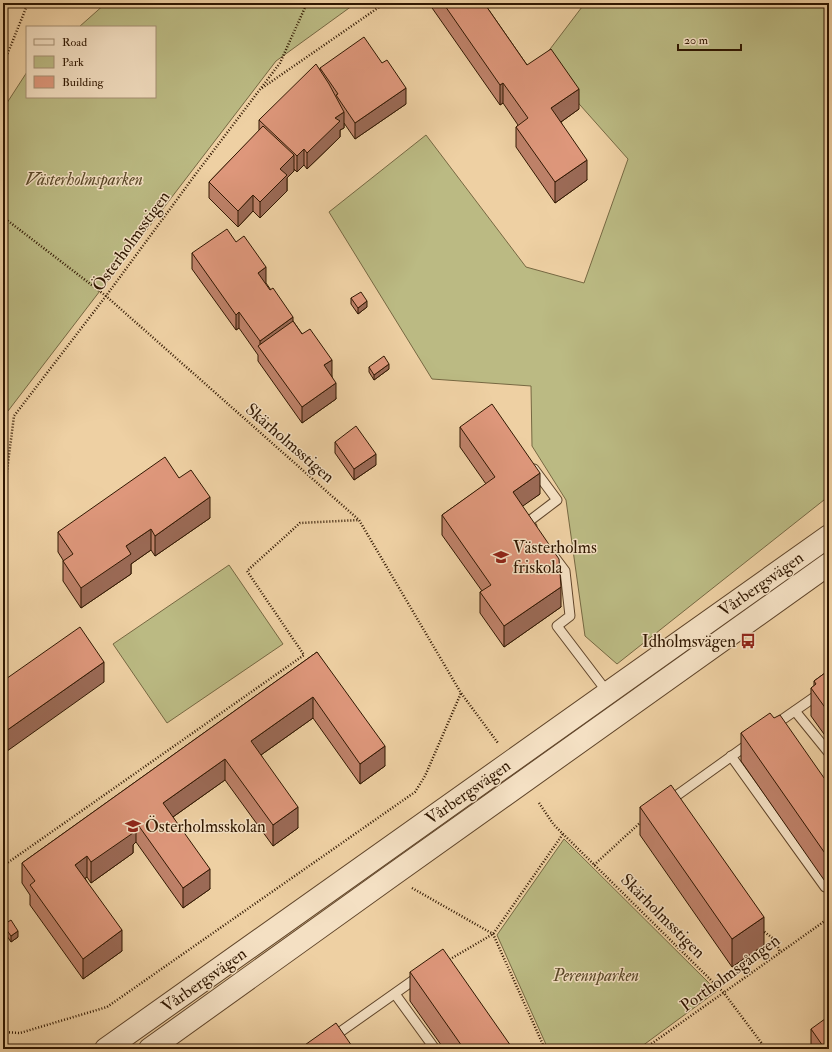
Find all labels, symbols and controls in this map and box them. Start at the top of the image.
legend [26,26,156,98]
scale bar [678,26,741,52]
text: 20 m [684,33,709,48]
text: Road [62,35,87,50]
text: Park [62,55,84,70]
text: Building [62,75,105,90]
park label: Västerholmsparken [25,169,143,190]
street label: Österholmsstigen [87,186,175,295]
street label: Skärholmsstigen [241,399,339,488]
place label: Västerholms friskola [513,537,597,578]
street label: Vårbergsvägen [714,547,808,621]
school or university icon: Västerholms friskola [492,548,510,566]
place label: Idholmsvägen [642,631,736,652]
bus stop icon: Idholmsvägen [739,632,757,650]
street label: Vårbergsvägen [421,755,515,829]
place label: Österholmsskolan [145,815,266,837]
school or university icon: Österholmsskolan [124,817,142,835]
street label: Skärholmsstigen [616,869,710,963]
street label: Portholmsgången [676,930,784,1016]
street label: Vårbergsvägen [157,943,251,1017]
park label: Perennparken [552,965,639,986]

